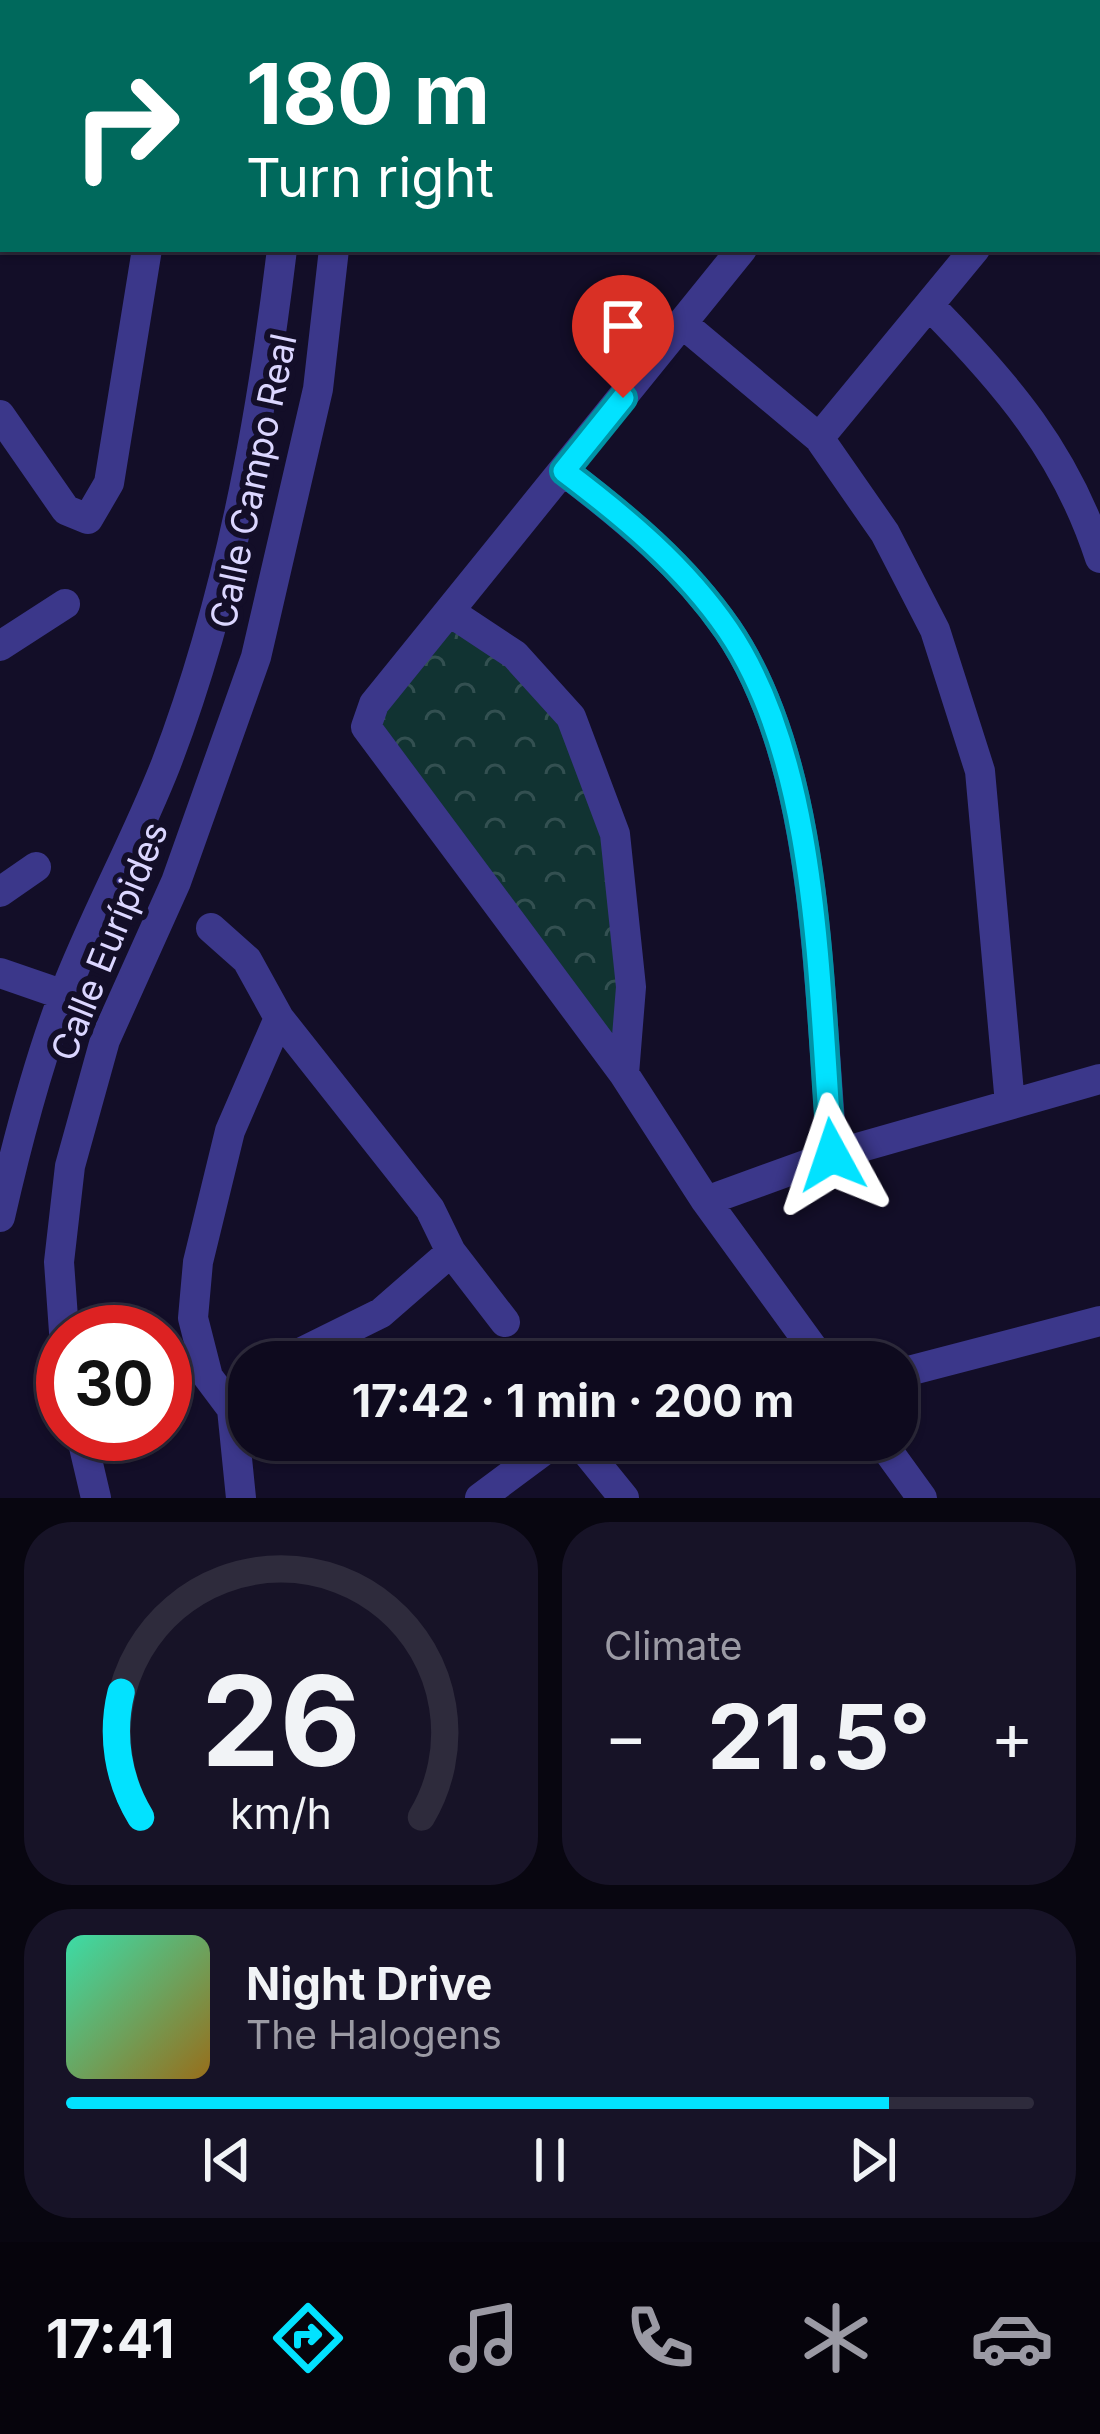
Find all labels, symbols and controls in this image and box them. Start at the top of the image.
text: 180 m [246,43,490,144]
icon: right [48,48,204,204]
text: Turn right [246,145,494,210]
pin [572,275,674,398]
icon: arrive [590,293,656,359]
street label: Calle Campo Real [200,330,306,632]
street label: Calle Eurípides [41,815,177,1067]
position arrow [769,1092,895,1218]
speed limit sign: 30 [36,1305,192,1461]
text: 17:42 · 1 min · 200 m [352,1373,794,1428]
text: Climate [604,1622,743,1669]
text: 26 [201,1645,361,1796]
text: 21.5° [707,1682,931,1791]
text: − [604,1696,648,1776]
text: + [990,1696,1034,1776]
text: km/h [230,1786,332,1838]
text: Night Drive [246,1956,492,2011]
text: The Halogens [246,2011,502,2058]
icon: previous [194,2127,260,2193]
icon: pause [517,2127,583,2193]
icon: next [840,2127,906,2193]
icon: directions [266,2296,350,2380]
icon: music [442,2296,526,2380]
icon: phone [618,2296,702,2380]
icon: climate [794,2296,878,2380]
icon: car [970,2296,1054,2380]
text: 17:41 [46,2306,175,2371]

